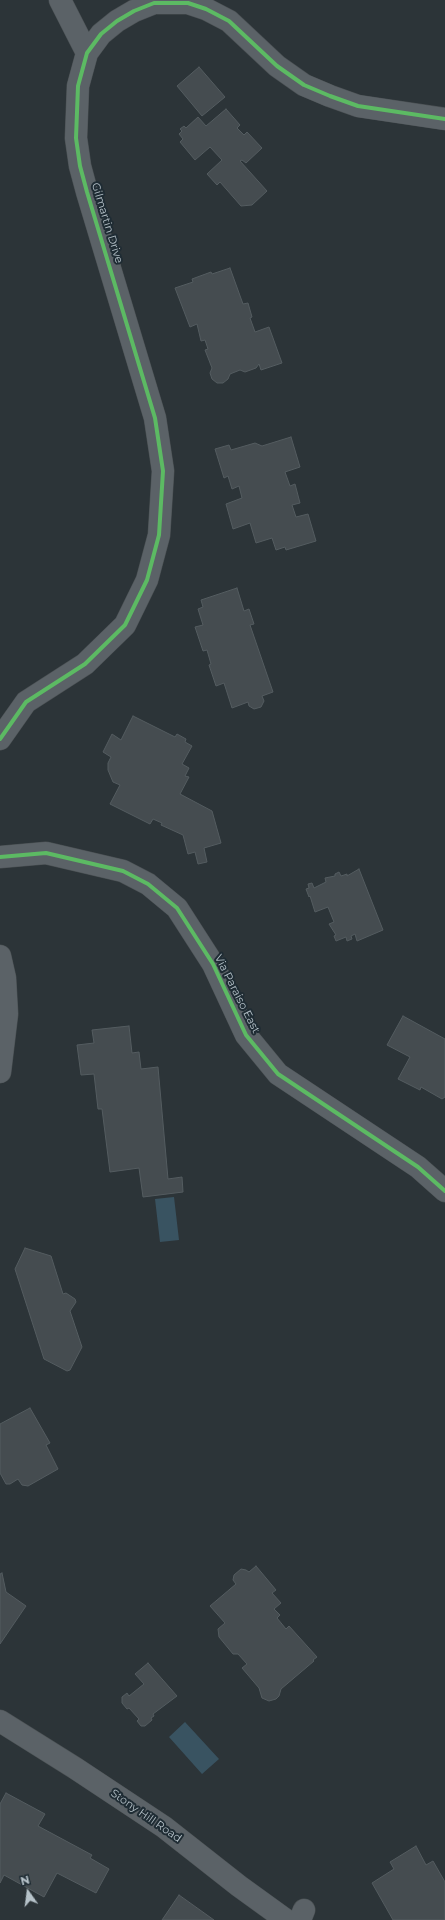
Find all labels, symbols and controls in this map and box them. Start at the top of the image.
street label: Gilmartin Drive [88,181,126,265]
street label: Via Paraiso East [212,953,262,1035]
street label: Stony Hill Road [108,1787,184,1845]
north arrow [8,1872,48,1912]
text: N [19,1872,31,1888]

